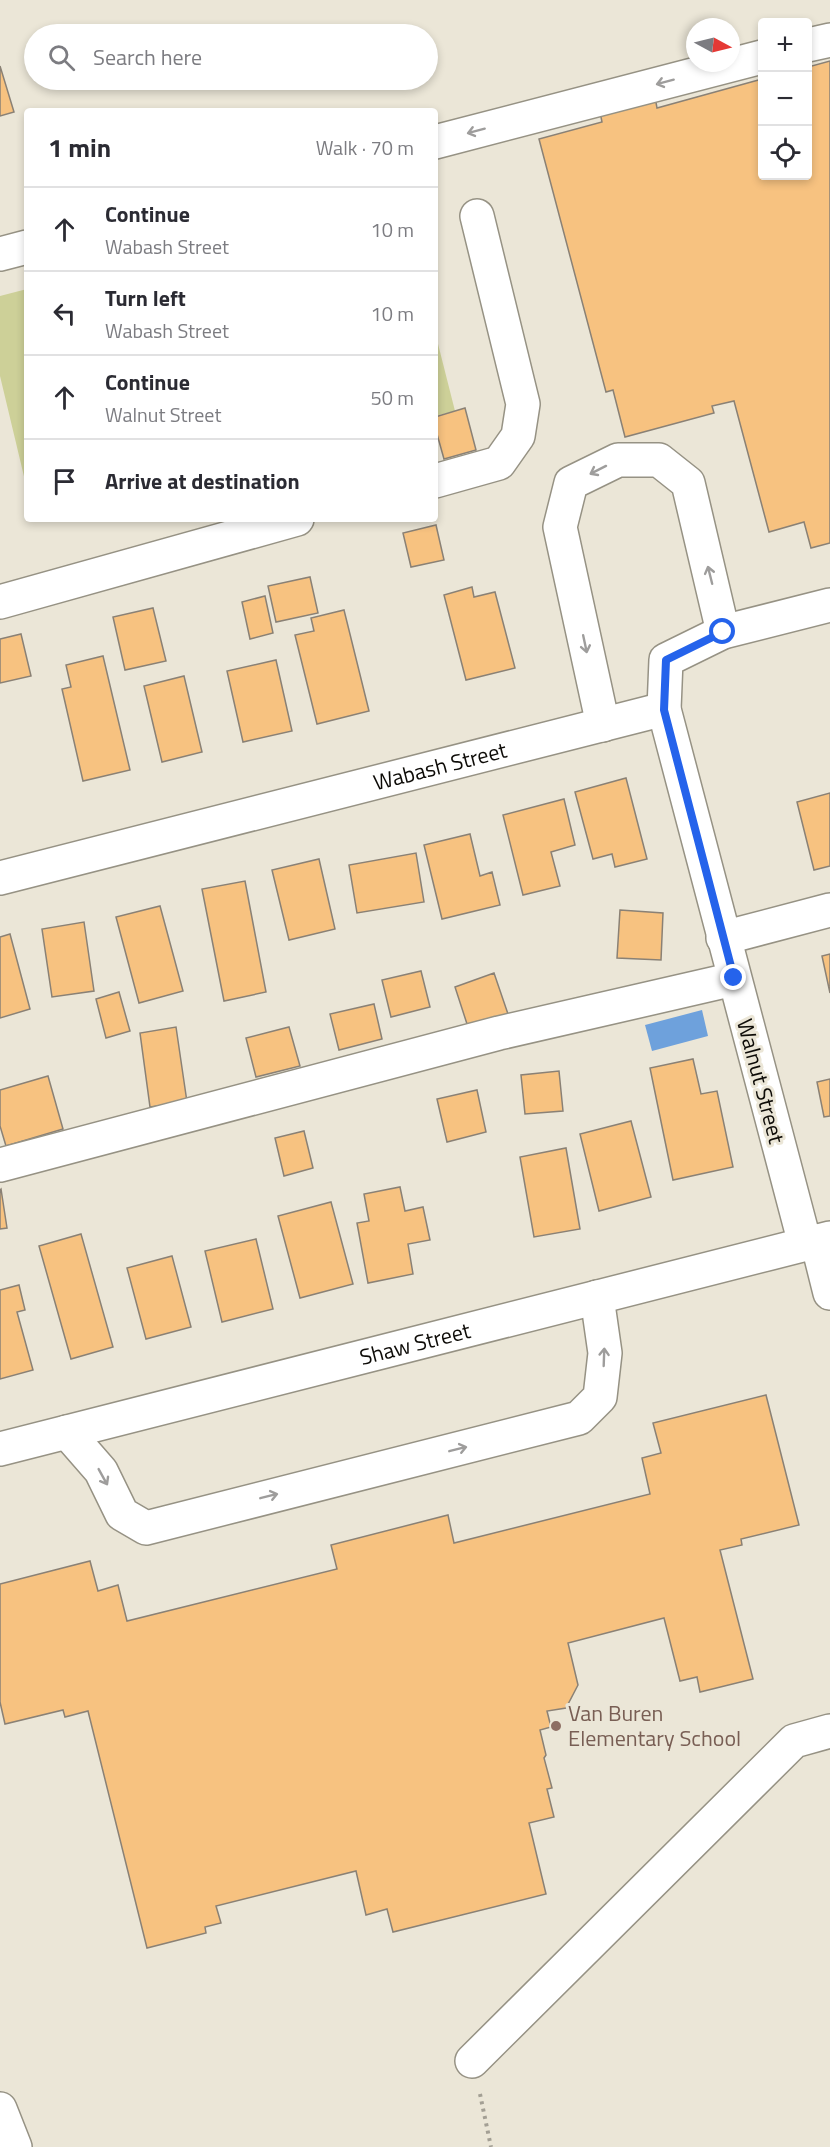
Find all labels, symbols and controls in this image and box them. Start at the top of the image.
north arrow [686,18,740,72]
map controls [758,18,812,180]
button: + [758,18,812,72]
search box [24,24,438,90]
text: Search here [93,40,202,74]
icon: search [45,41,78,74]
button: − [758,72,812,126]
one-way arrow [656,77,675,89]
one-way arrow [467,126,486,138]
button: locate [758,126,812,180]
text: 1 min [48,128,111,167]
text: Walk · 70 m [316,132,414,163]
text: Continue [105,197,190,231]
icon: ahead [48,213,81,246]
text: 10 m [370,214,414,245]
text: Wabash Street [105,231,229,262]
text: Turn left [105,281,186,315]
icon: left [48,297,81,330]
text: 10 m [370,298,414,329]
text: Wabash Street [105,315,229,346]
text: Continue [105,365,190,399]
icon: ahead [48,381,81,414]
text: 50 m [370,382,414,413]
text: Walnut Street [105,399,221,430]
text: Arrive at destination [105,464,300,498]
one-way arrow [590,464,607,476]
icon: arrive [48,465,81,498]
one-way arrow [703,566,715,585]
route start [709,618,735,644]
one-way arrow [580,635,592,654]
street label: Wabash Street [370,733,511,799]
route end [720,964,746,990]
street label: Walnut Street [728,1015,794,1148]
street label: Shaw Street [356,1313,474,1374]
one-way arrow [598,1347,609,1367]
one-way arrow [448,1442,467,1454]
one-way arrow [98,1468,109,1486]
one-way arrow [259,1490,278,1502]
place label: Van Buren Elementary School [568,1696,741,1755]
marker: Van Buren Elementary School [549,1719,563,1733]

